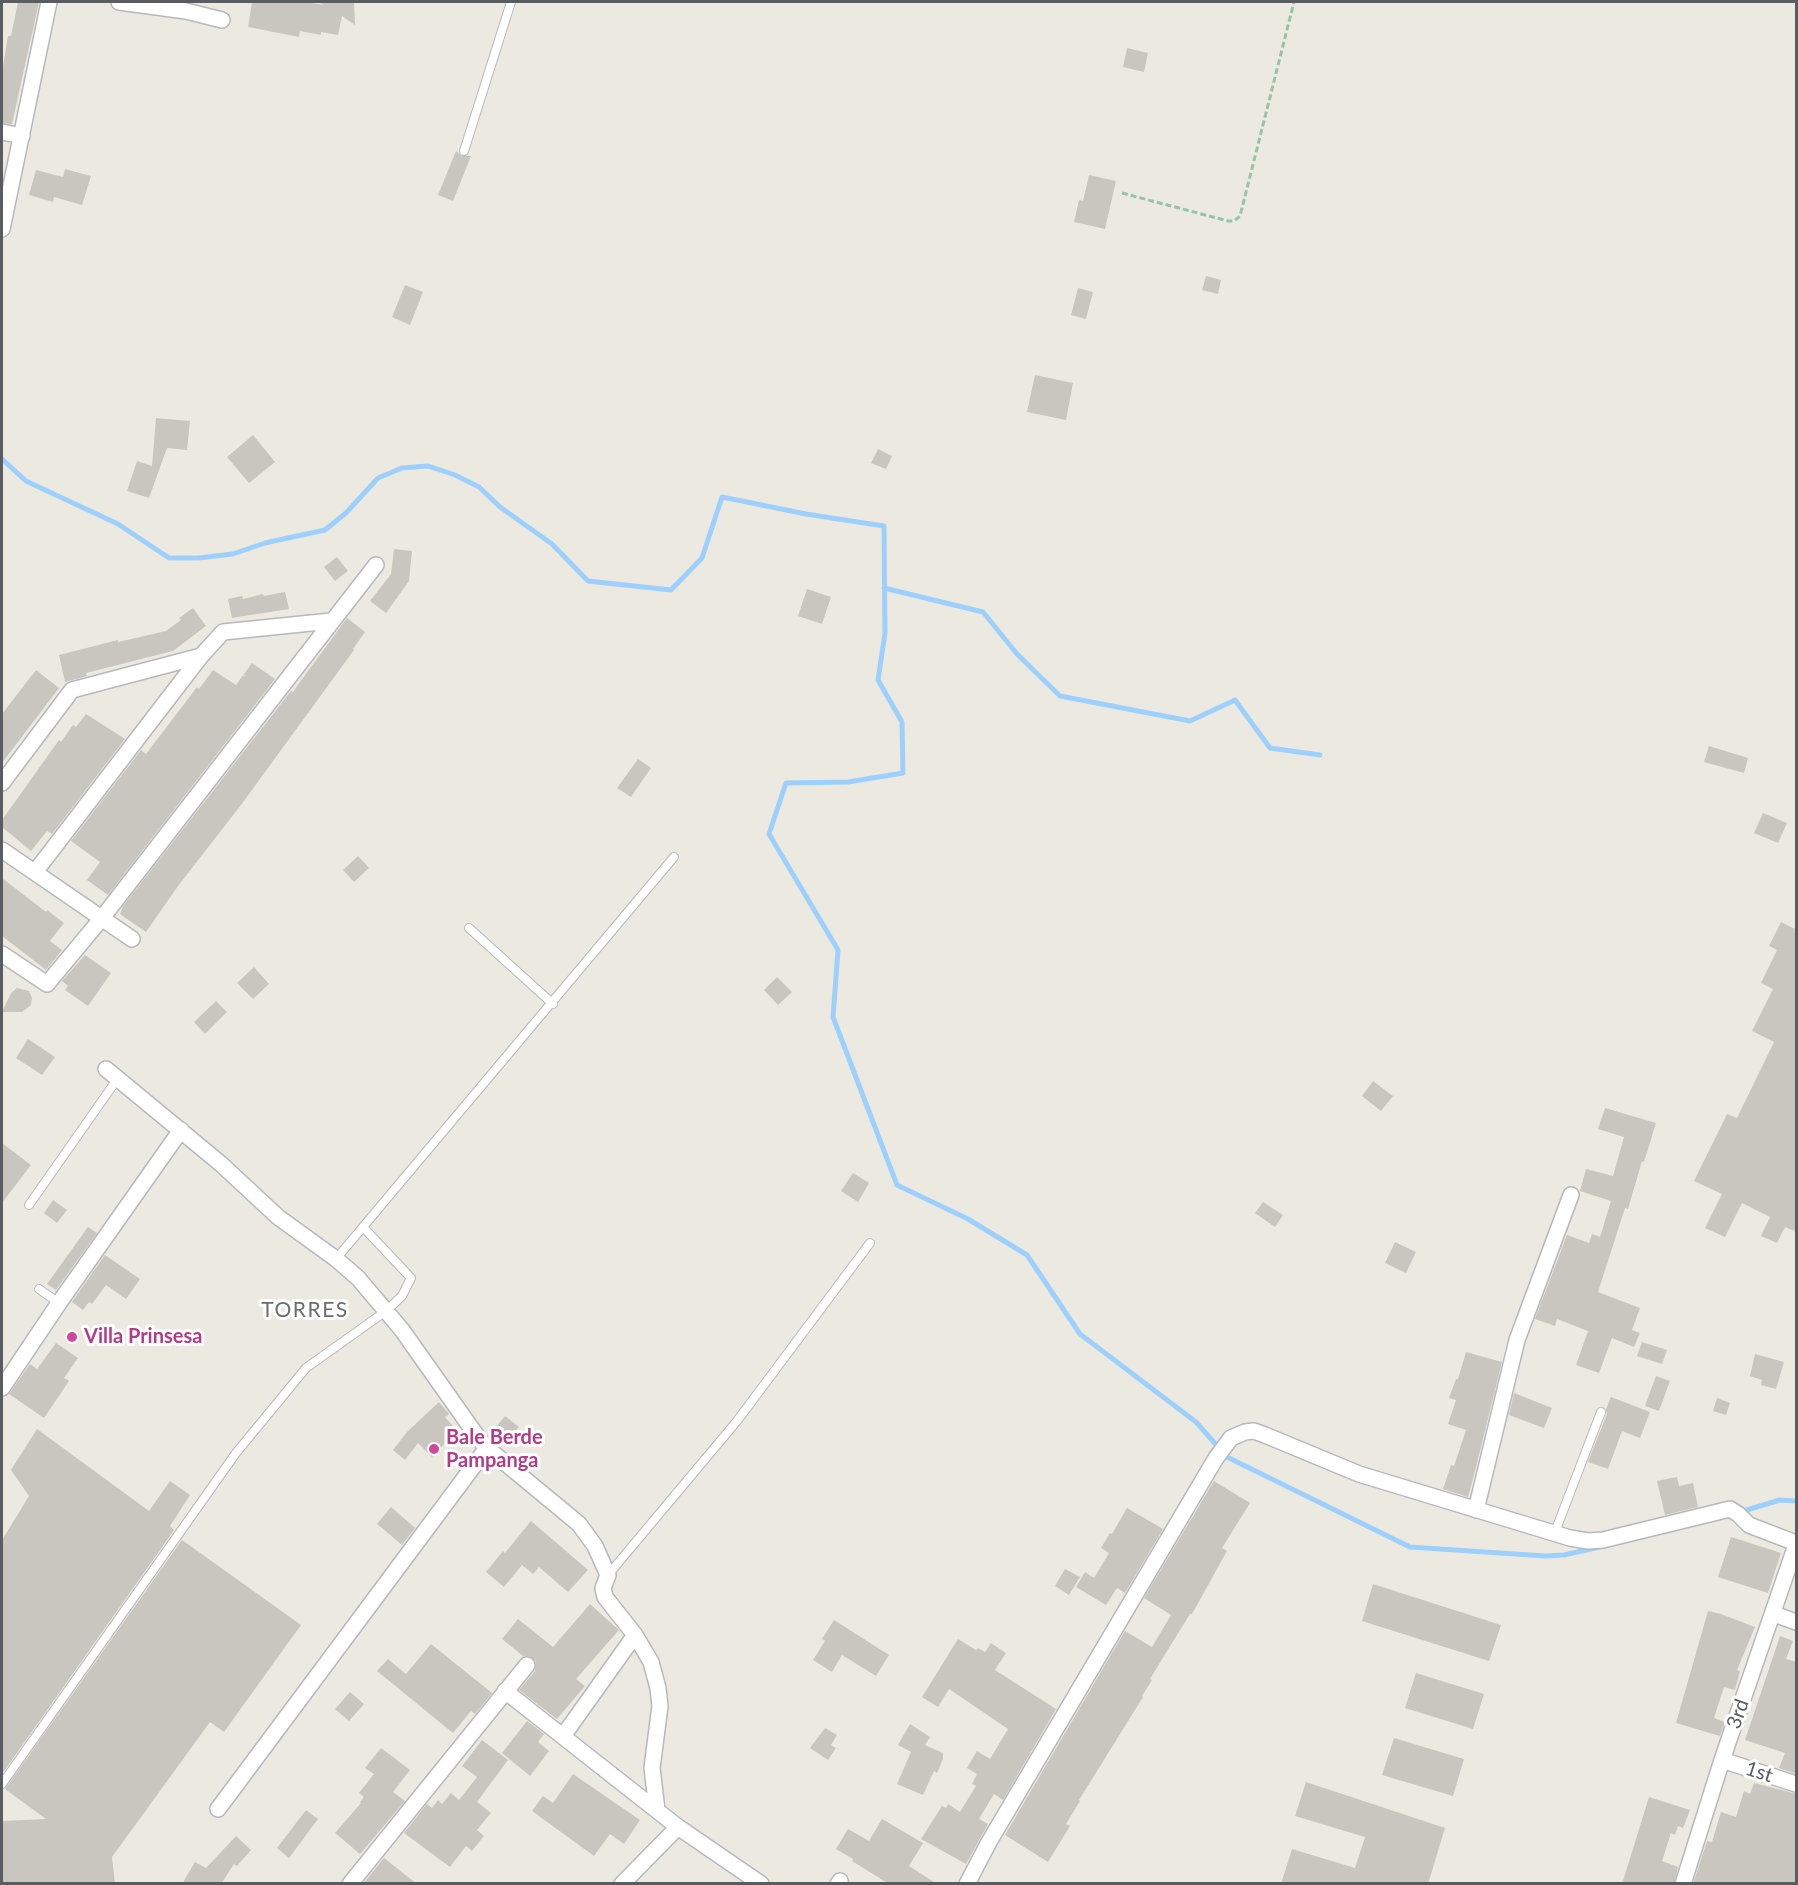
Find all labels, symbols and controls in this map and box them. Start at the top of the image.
district label: TORRES [261,1297,349,1323]
place label: Villa Prinsesa [84,1325,202,1349]
marker: Villa Prinsesa [65,1330,79,1344]
place label: Bale Berde Pampanga [446,1426,543,1473]
marker: Bale Berde Pampanga [427,1442,441,1456]
street label: 3rd [1722,1696,1754,1732]
street label: 1st [1742,1756,1776,1788]

